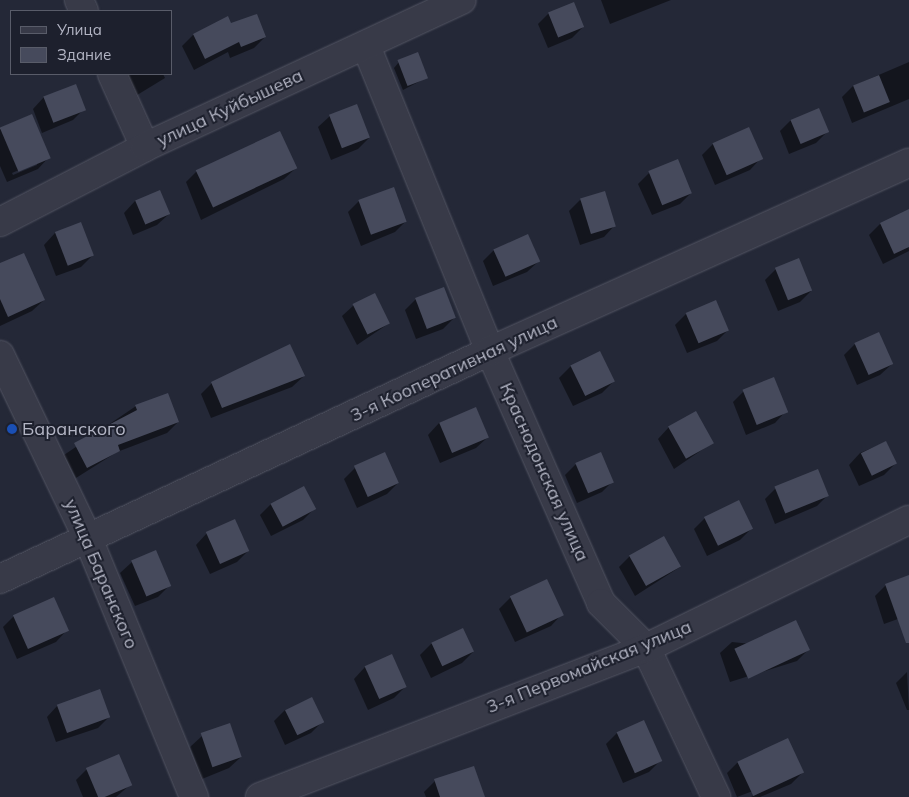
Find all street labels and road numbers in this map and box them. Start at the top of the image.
street label: улица Куйбышева [154,65,306,151]
street label: 3-я Кооперативная улица [347,311,561,427]
street label: Краснодонская улица [495,379,593,565]
street label: улица Баранского [60,496,142,652]
street label: 3-я Первомайская улица [483,616,695,718]

